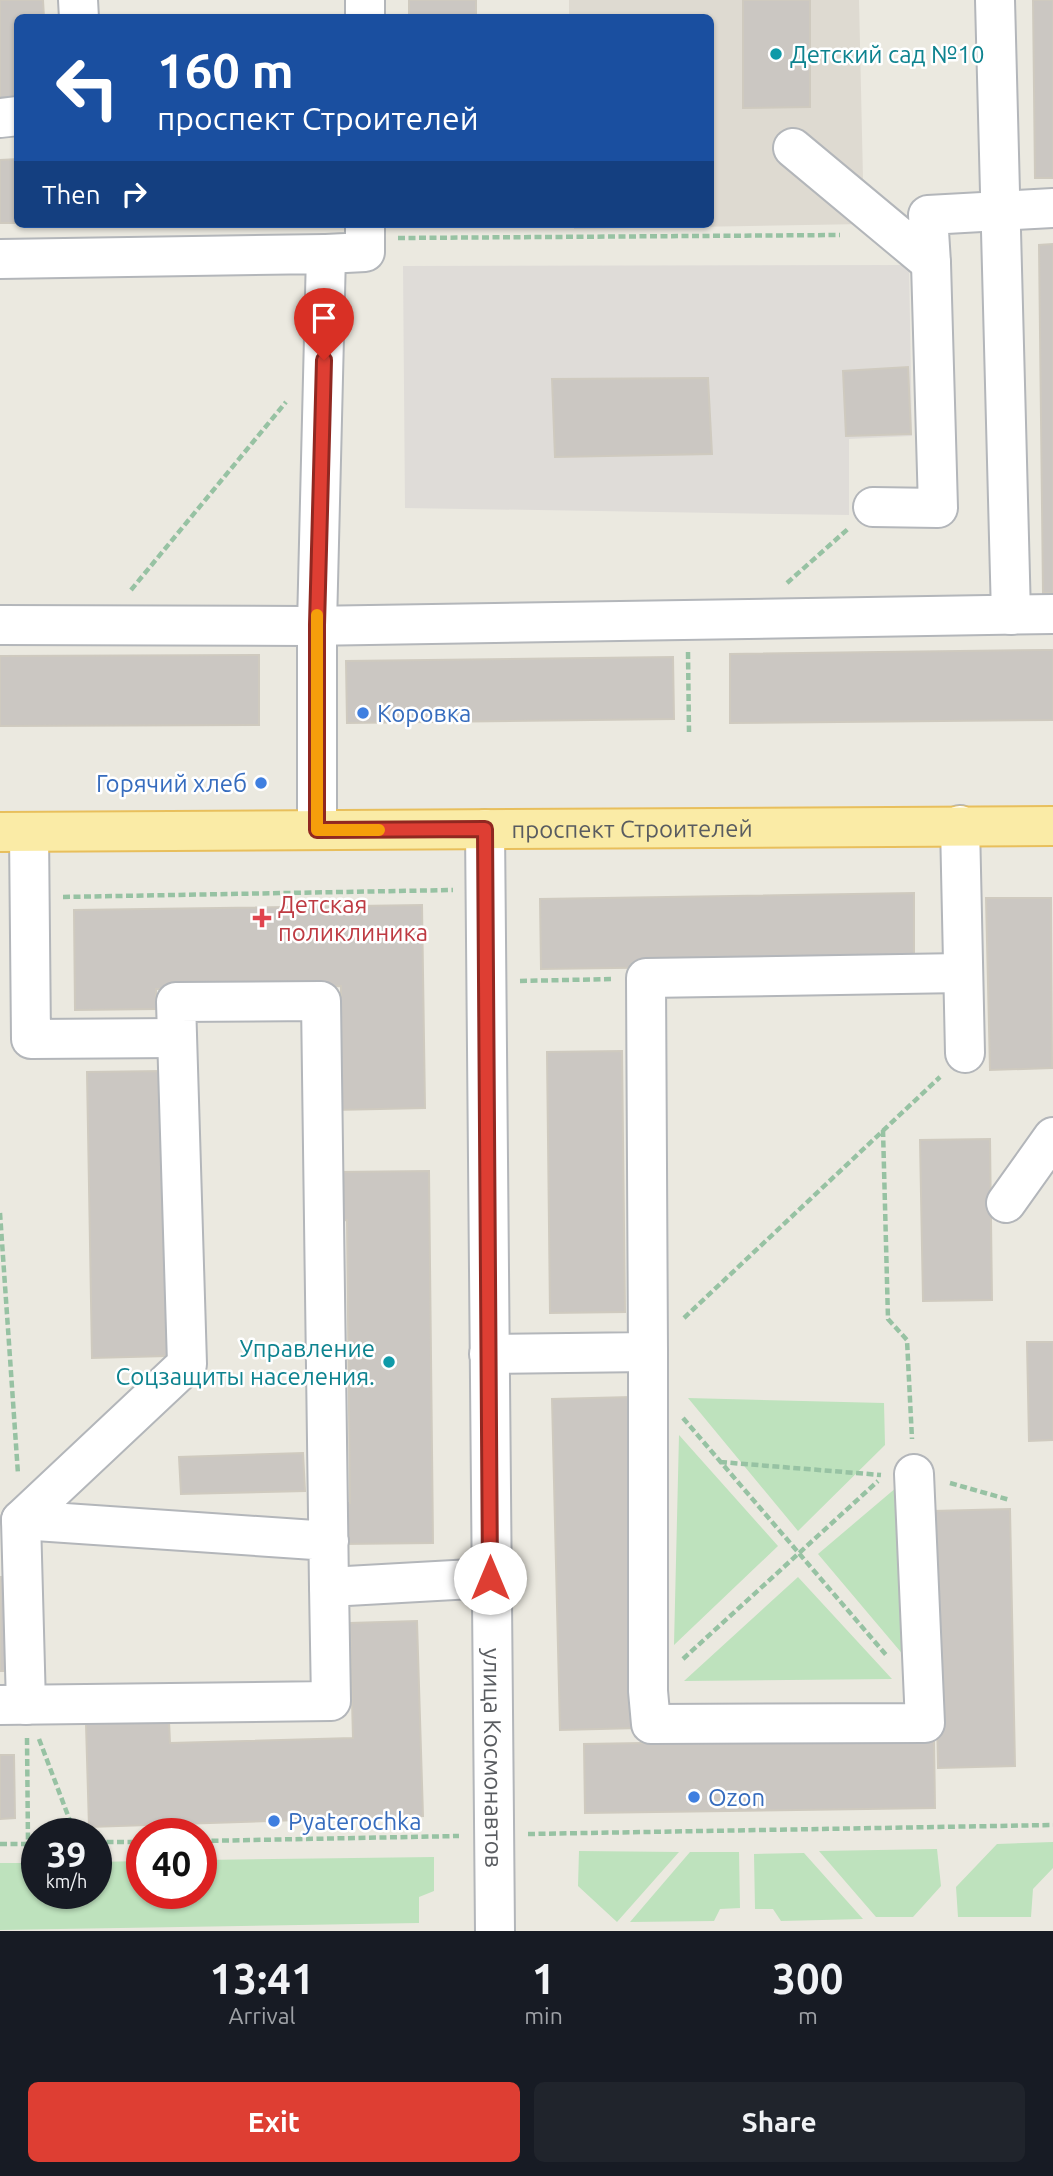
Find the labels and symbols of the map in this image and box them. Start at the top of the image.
place label: Детский сад №10 [790,41,985,68]
marker: Детский сад №10 [768,46,784,62]
pin [294,288,354,360]
place label: Коровка [377,700,471,727]
marker: Коровка [355,705,371,721]
place label: Горячий хлеб [96,770,247,797]
marker: Горячий хлеб [253,775,269,791]
street label: проспект Строителей [511,814,753,843]
place label: Детская поликлиника [278,891,428,946]
marker: Детская поликлиника [252,908,272,928]
place label: Управление Соцзащиты населения. [116,1335,375,1390]
marker: Управление Соцзащиты населения. [381,1354,397,1370]
position arrow [453,1541,527,1615]
street label: улица Космонавтов [479,1648,508,1868]
place label: Ozon [708,1784,765,1811]
marker: Ozon [686,1789,702,1805]
place label: Pyaterochka [288,1808,422,1835]
marker: Pyaterochka [266,1813,282,1829]
speed limit sign: 40 [126,1818,217,1909]

